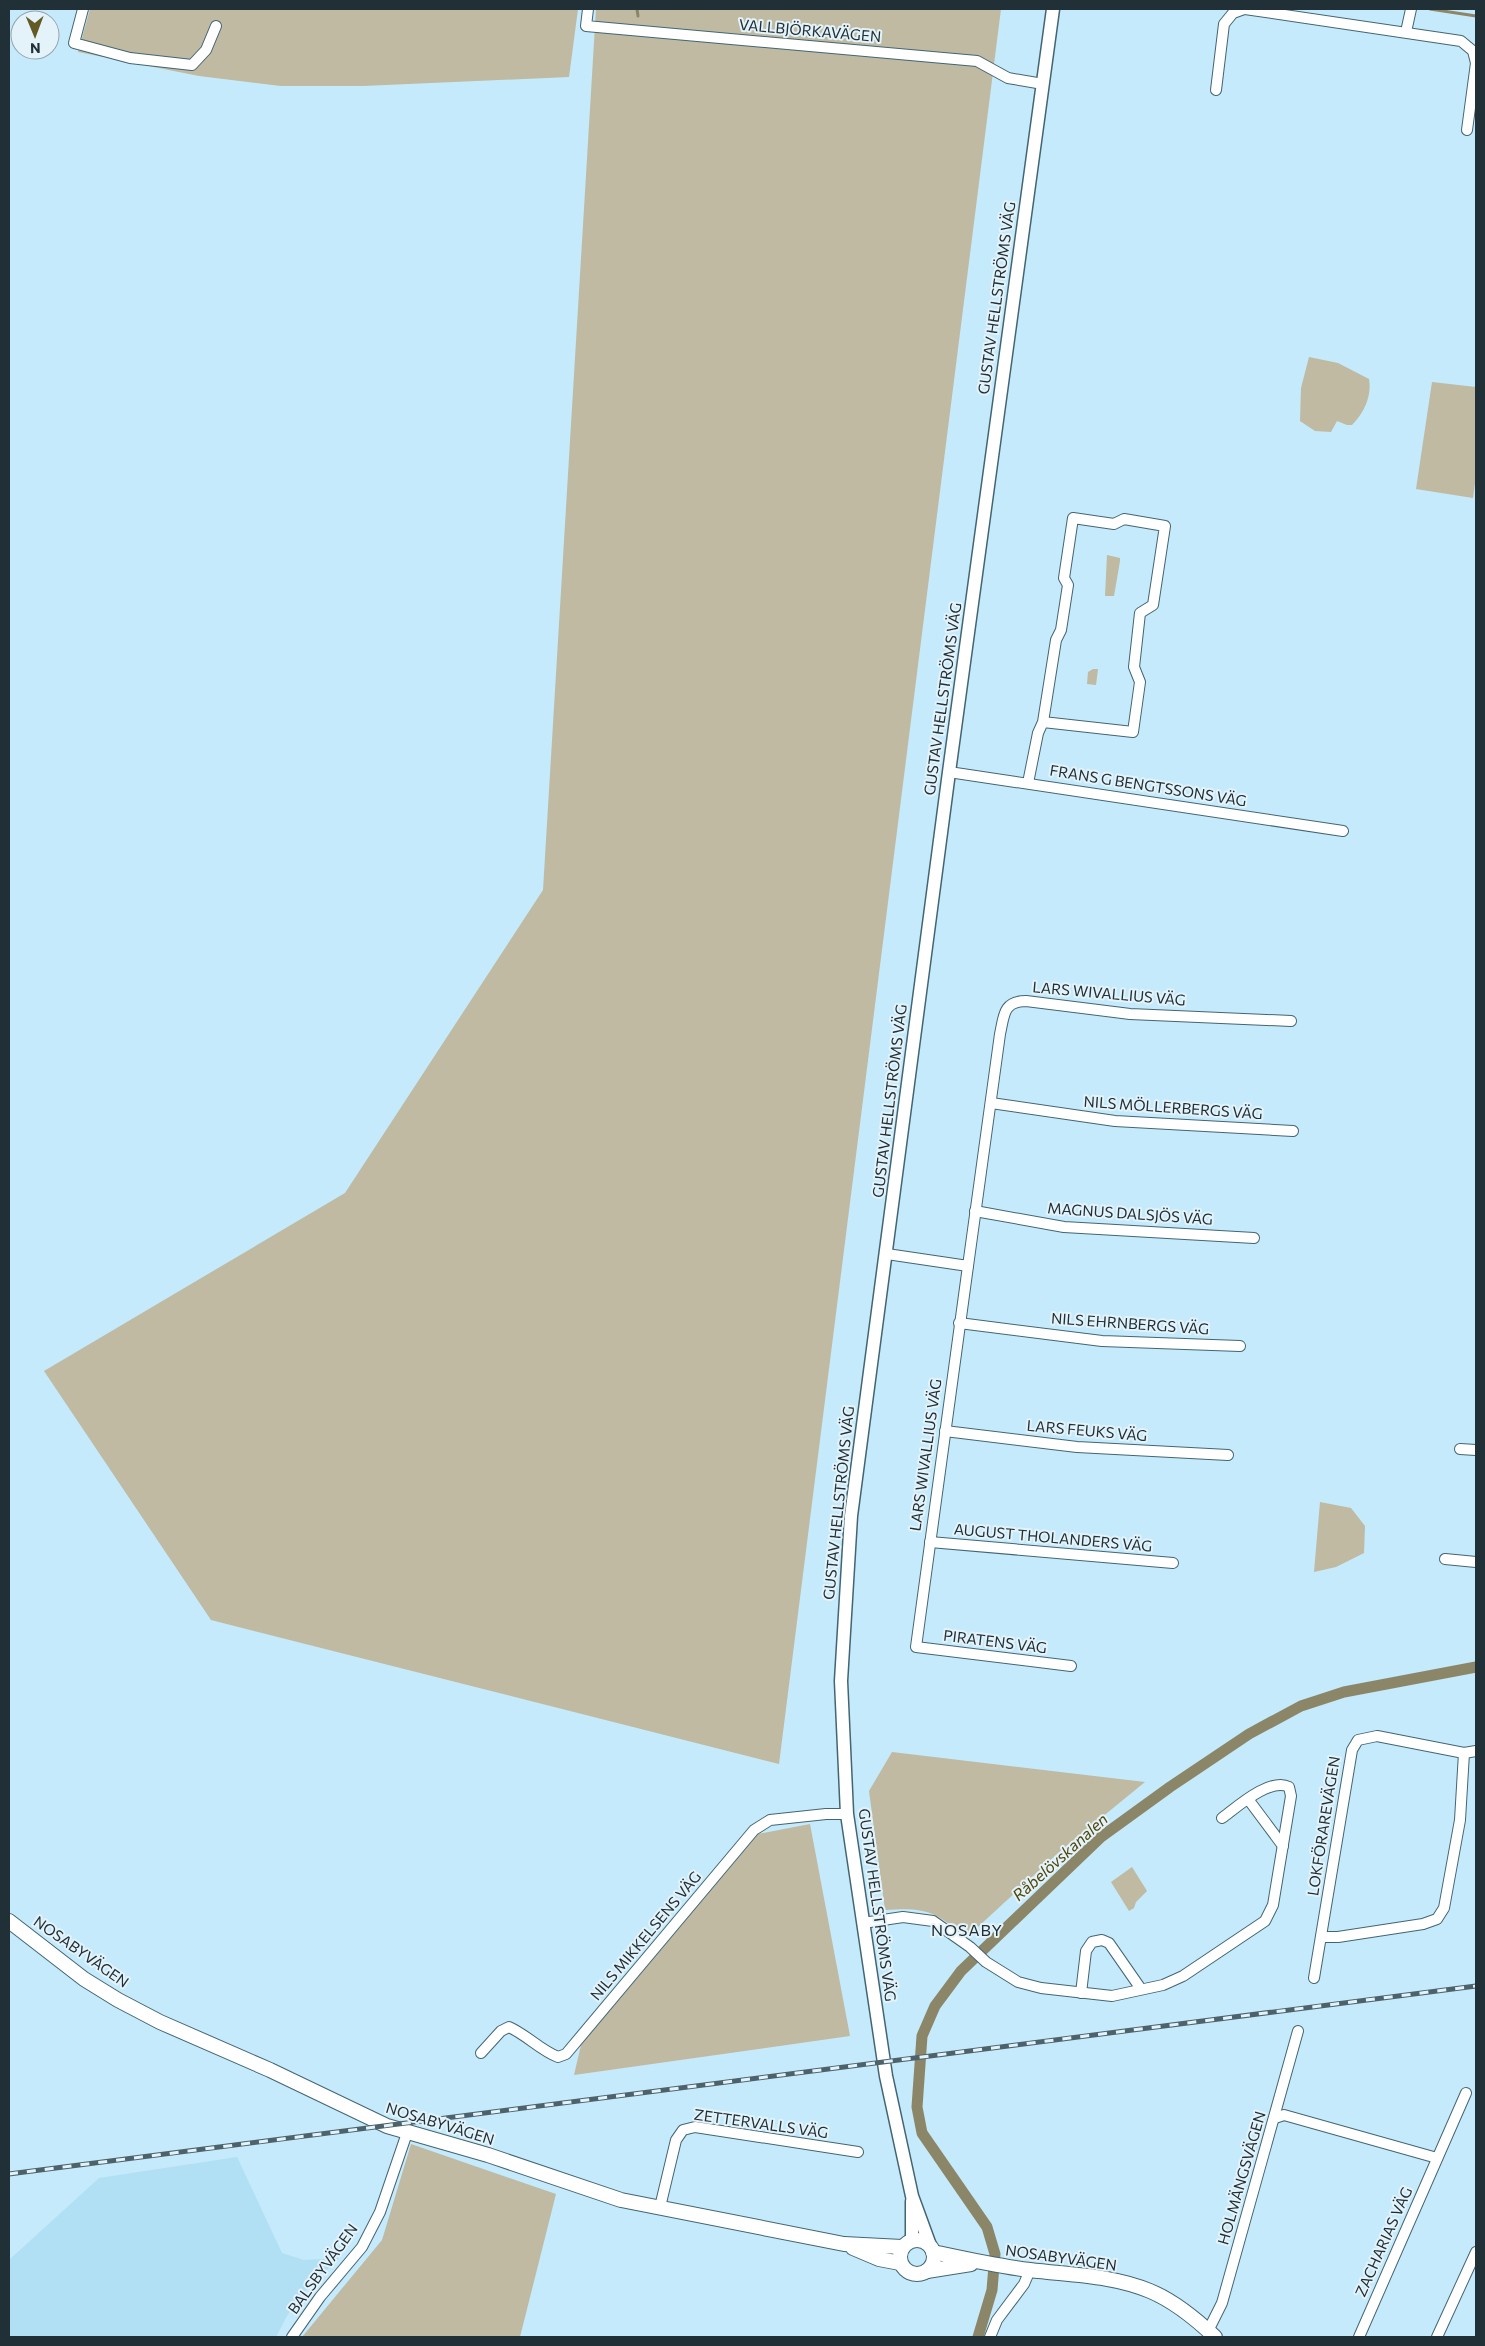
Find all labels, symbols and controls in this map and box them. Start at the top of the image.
north arrow [10,10,60,60]
street label: VALLBJÖRKAVÄGEN [738,15,882,45]
text: N [30,40,41,57]
street label: GUSTAV HELLSTRÖMS VÄG [974,200,1018,396]
street label: GUSTAV HELLSTRÖMS VÄG [920,601,964,797]
street label: FRANS G BENGTSSONS VÄG [1048,761,1248,809]
street label: LARS WIVALLIUS VÄG [1032,977,1186,1009]
street label: GUSTAV HELLSTRÖMS VÄG [868,1003,910,1199]
street label: NILS MÖLLERBERGS VÄG [1083,1092,1263,1122]
street label: MAGNUS DALSJÖS VÄG [1047,1198,1213,1228]
street label: NILS EHRNBERGS VÄG [1050,1308,1210,1338]
street label: LARS WIVALLIUS VÄG [905,1377,945,1532]
street label: GUSTAV HELLSTRÖMS VÄG [819,1405,857,1601]
street label: LARS FEUKS VÄG [1026,1416,1148,1444]
street label: AUGUST THOLANDERS VÄG [953,1519,1153,1555]
street label: PIRATENS VÄG [942,1626,1048,1656]
street label: LOKFÖRAREVÄGEN [1303,1755,1343,1897]
street label: GUSTAV HELLSTRÖMS VÄG [856,1807,900,2003]
water label: Råbelövskanalen [1008,1809,1111,1904]
street label: NILS MIKKELSENS VÄG [586,1867,704,2003]
street label: NOSABYVÄGEN [30,1912,133,1991]
district label: NOSABY [931,1920,1003,1939]
street label: NOSABYVÄGEN [384,2098,497,2148]
street label: ZETTERVALLS VÄG [693,2105,829,2141]
street label: HOLMÄNGSVÄGEN [1213,2109,1269,2246]
street label: ZACHARIAS VÄG [1351,2184,1415,2299]
street label: BALSBYVÄGEN [283,2220,361,2317]
street label: NOSABYVÄGEN [1004,2240,1118,2274]

